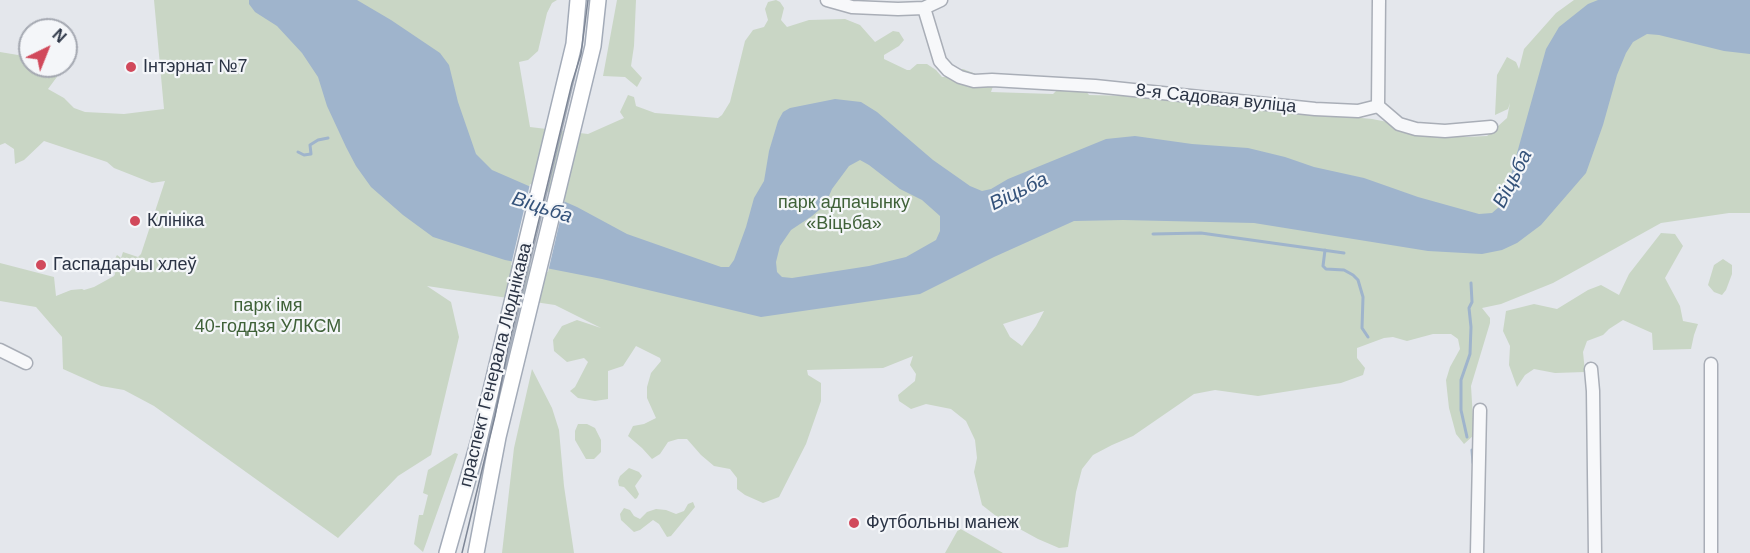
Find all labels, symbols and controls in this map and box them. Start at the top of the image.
north arrow [18,18,78,78]
text: N [49,26,69,46]
place label: Інтэрнат №7 [143,56,248,78]
marker: Інтэрнат №7 [124,60,138,74]
street label: 8-я Садовая вуліца [1135,80,1297,118]
water label: Віцьба [1488,146,1538,212]
water label: Віцьба [986,168,1052,216]
water label: Віцьба [509,187,575,229]
park label: парк адпачынку «Віцьба» [778,192,910,234]
place label: Клініка [147,210,204,232]
marker: Клініка [128,214,142,228]
street label: праспект Генерала Люднікава [455,241,537,489]
place label: Гаспадарчы хлеў [53,254,196,276]
marker: Гаспадарчы хлеў [34,258,48,272]
park label: парк імя 40-годдзя УЛКСМ [195,295,341,338]
place label: Футбольны манеж [866,512,1019,534]
marker: Футбольны манеж [847,516,861,530]

